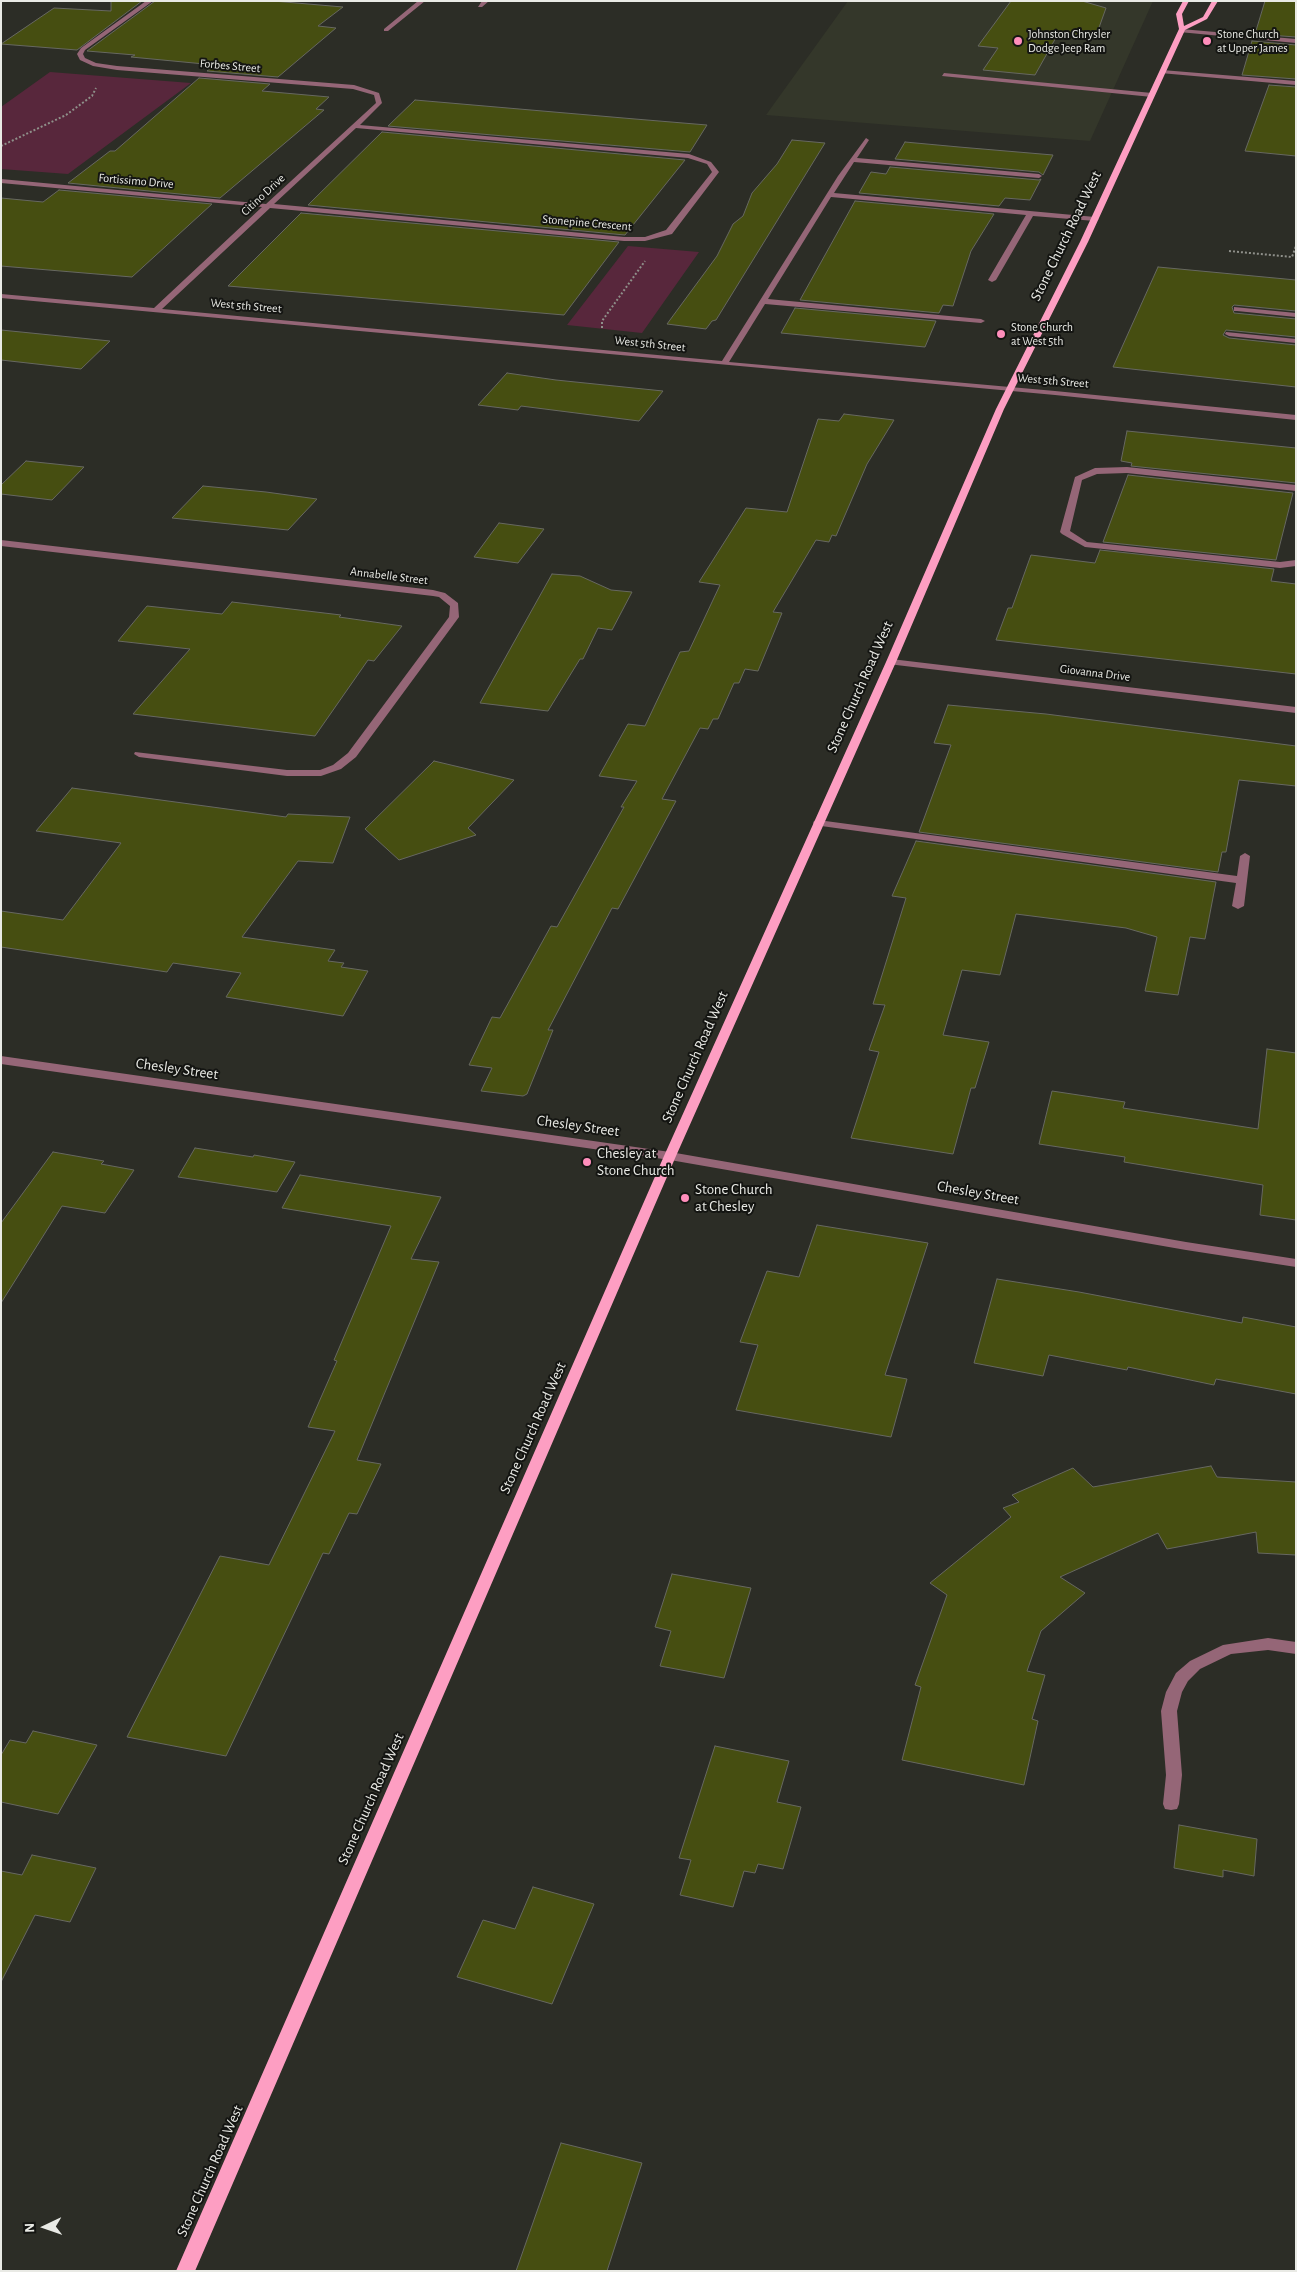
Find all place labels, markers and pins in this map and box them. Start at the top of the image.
place label: Johnston Chrysler Dodge Jeep Ram [1028,27,1110,55]
place label: Stone Church at Upper James [1217,27,1288,55]
marker: Johnston Chrysler Dodge Jeep Ram [1012,35,1024,47]
marker: Stone Church at Upper James [1201,35,1213,47]
place label: Stone Church at West 5th [1011,320,1073,348]
marker: Stone Church at West 5th [995,328,1007,340]
place label: Chesley at Stone Church [597,1144,675,1179]
marker: Chesley at Stone Church [581,1156,593,1168]
place label: Stone Church at Chesley [695,1180,773,1215]
marker: Stone Church at Chesley [679,1192,691,1204]

